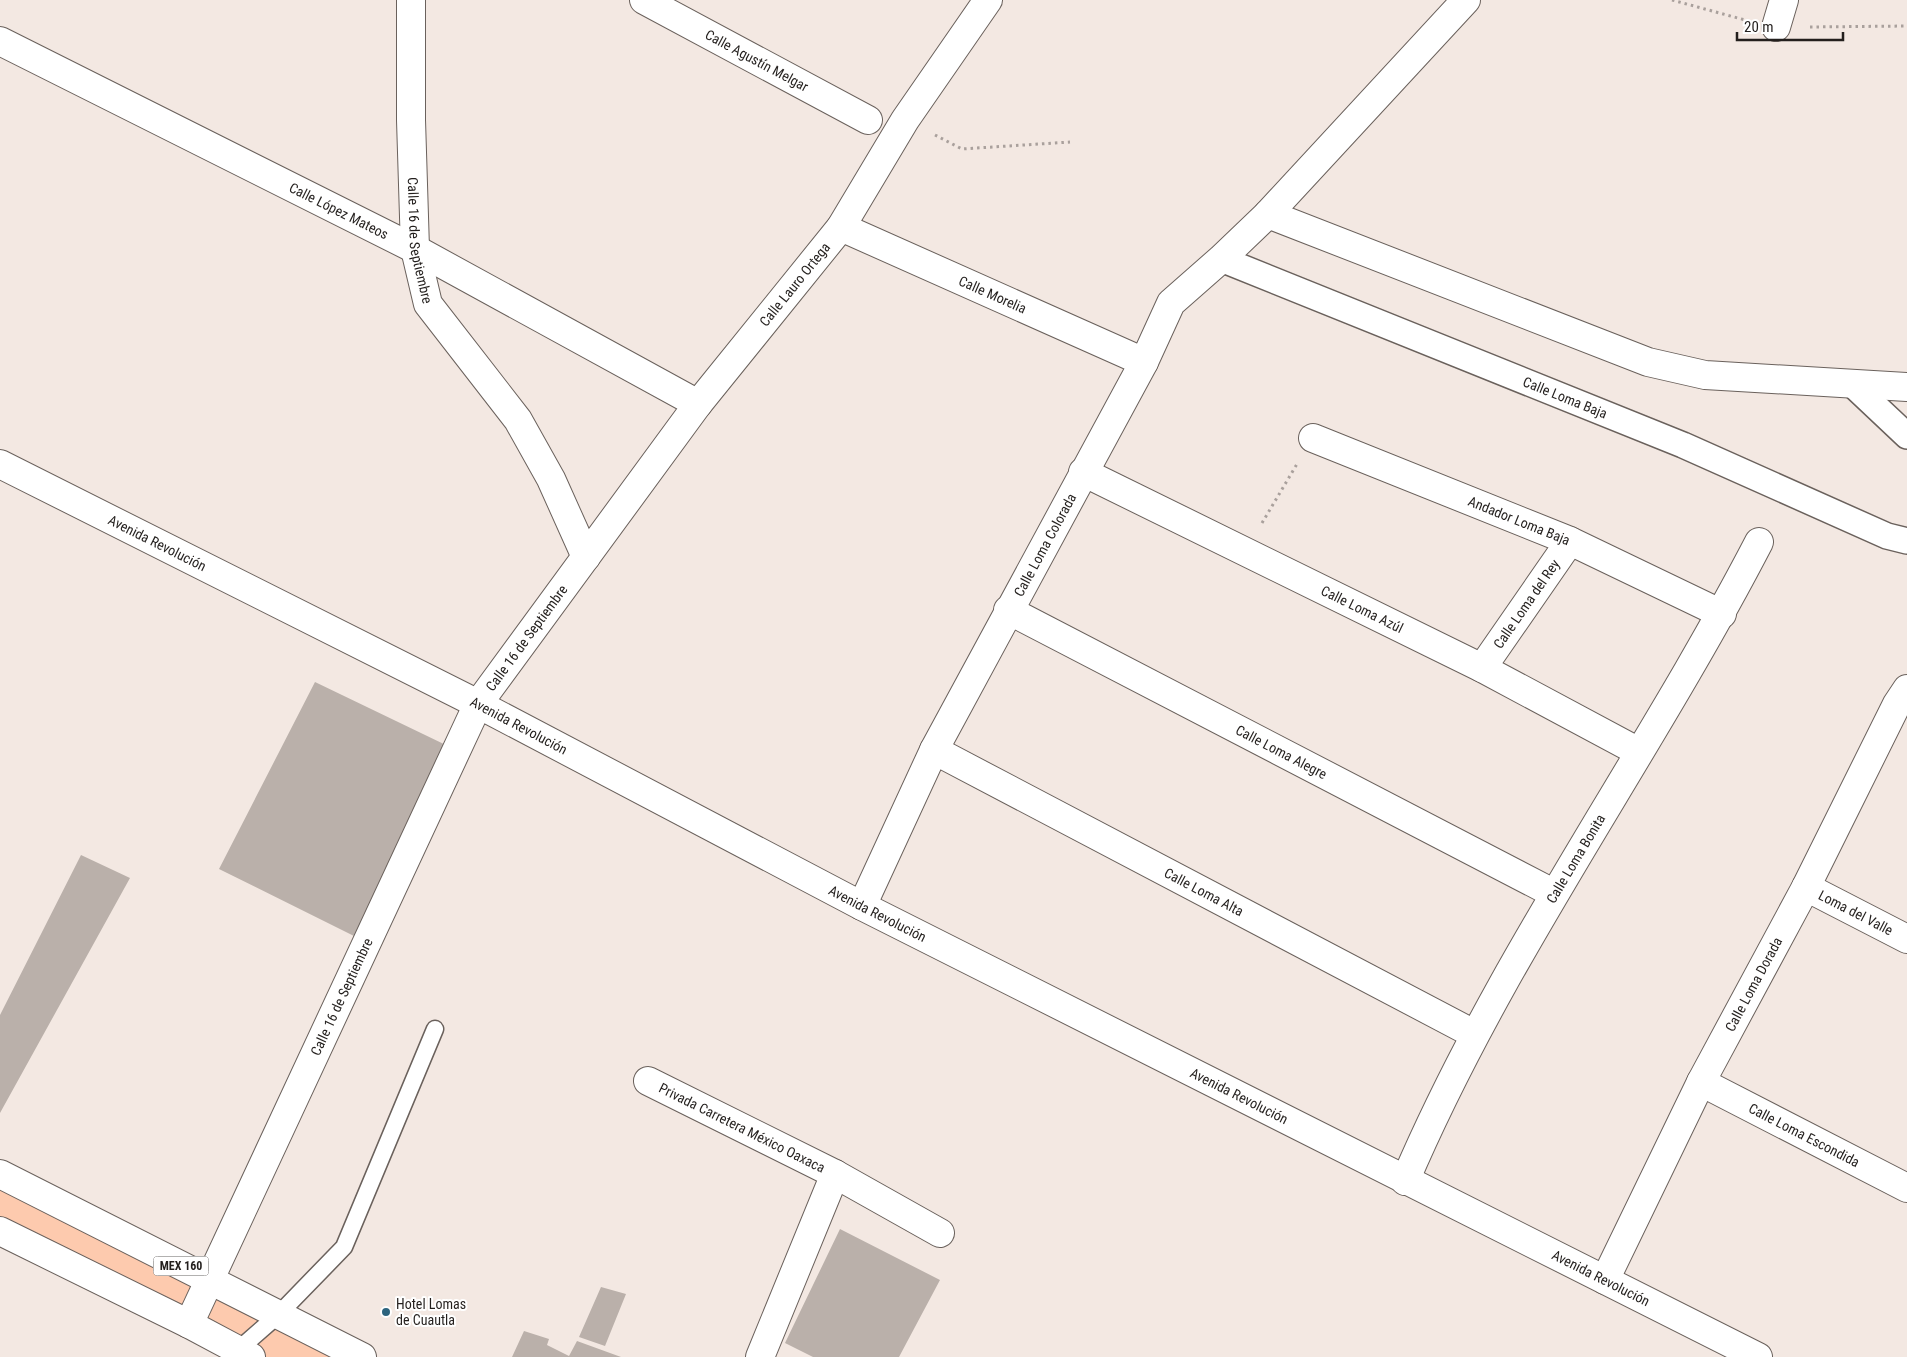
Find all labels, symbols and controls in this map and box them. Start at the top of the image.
scale bar [1737,10,1843,42]
text: 20 m [1744,18,1774,36]
street label: Calle Agustín Melgar [702,26,811,95]
street label: Calle 16 de Septiembre [405,177,436,305]
street label: Calle López Mateos [287,179,391,242]
street label: Calle Lauro Ortega [756,239,833,329]
street label: Calle Morelia [956,273,1029,317]
street label: Calle Loma Baja [1521,373,1610,422]
street label: Calle Loma Colorada [1011,491,1079,599]
street label: Andador Loma Baja [1466,493,1572,548]
street label: Avenida Revolución [106,512,209,574]
street label: Calle Loma del Rey [1490,556,1563,652]
street label: Calle 16 de Septiembre [482,581,571,694]
street label: Calle Loma Azúl [1319,582,1406,636]
street label: Avenida Revolución [468,693,570,758]
street label: Calle Loma Alegre [1233,722,1330,782]
street label: Calle Loma Bonita [1543,811,1608,906]
street label: Calle Loma Alta [1162,865,1246,919]
street label: Avenida Revolución [826,882,929,945]
street label: Loma del Valle [1816,887,1896,939]
street label: Calle 16 de Septiembre [307,935,376,1058]
street label: Calle Loma Dorada [1722,935,1785,1034]
street label: Avenida Revolución [1188,1065,1291,1127]
street label: Privada Carretera México Oaxaca [656,1080,828,1176]
street label: Calle Loma Escondida [1746,1100,1862,1170]
street label: Avenida Revolución [1549,1247,1652,1309]
road number: MEX 160 [154,1256,208,1276]
place label: Hotel Lomas de Cuautla [396,1296,466,1328]
marker: Hotel Lomas de Cuautla [380,1306,392,1318]

